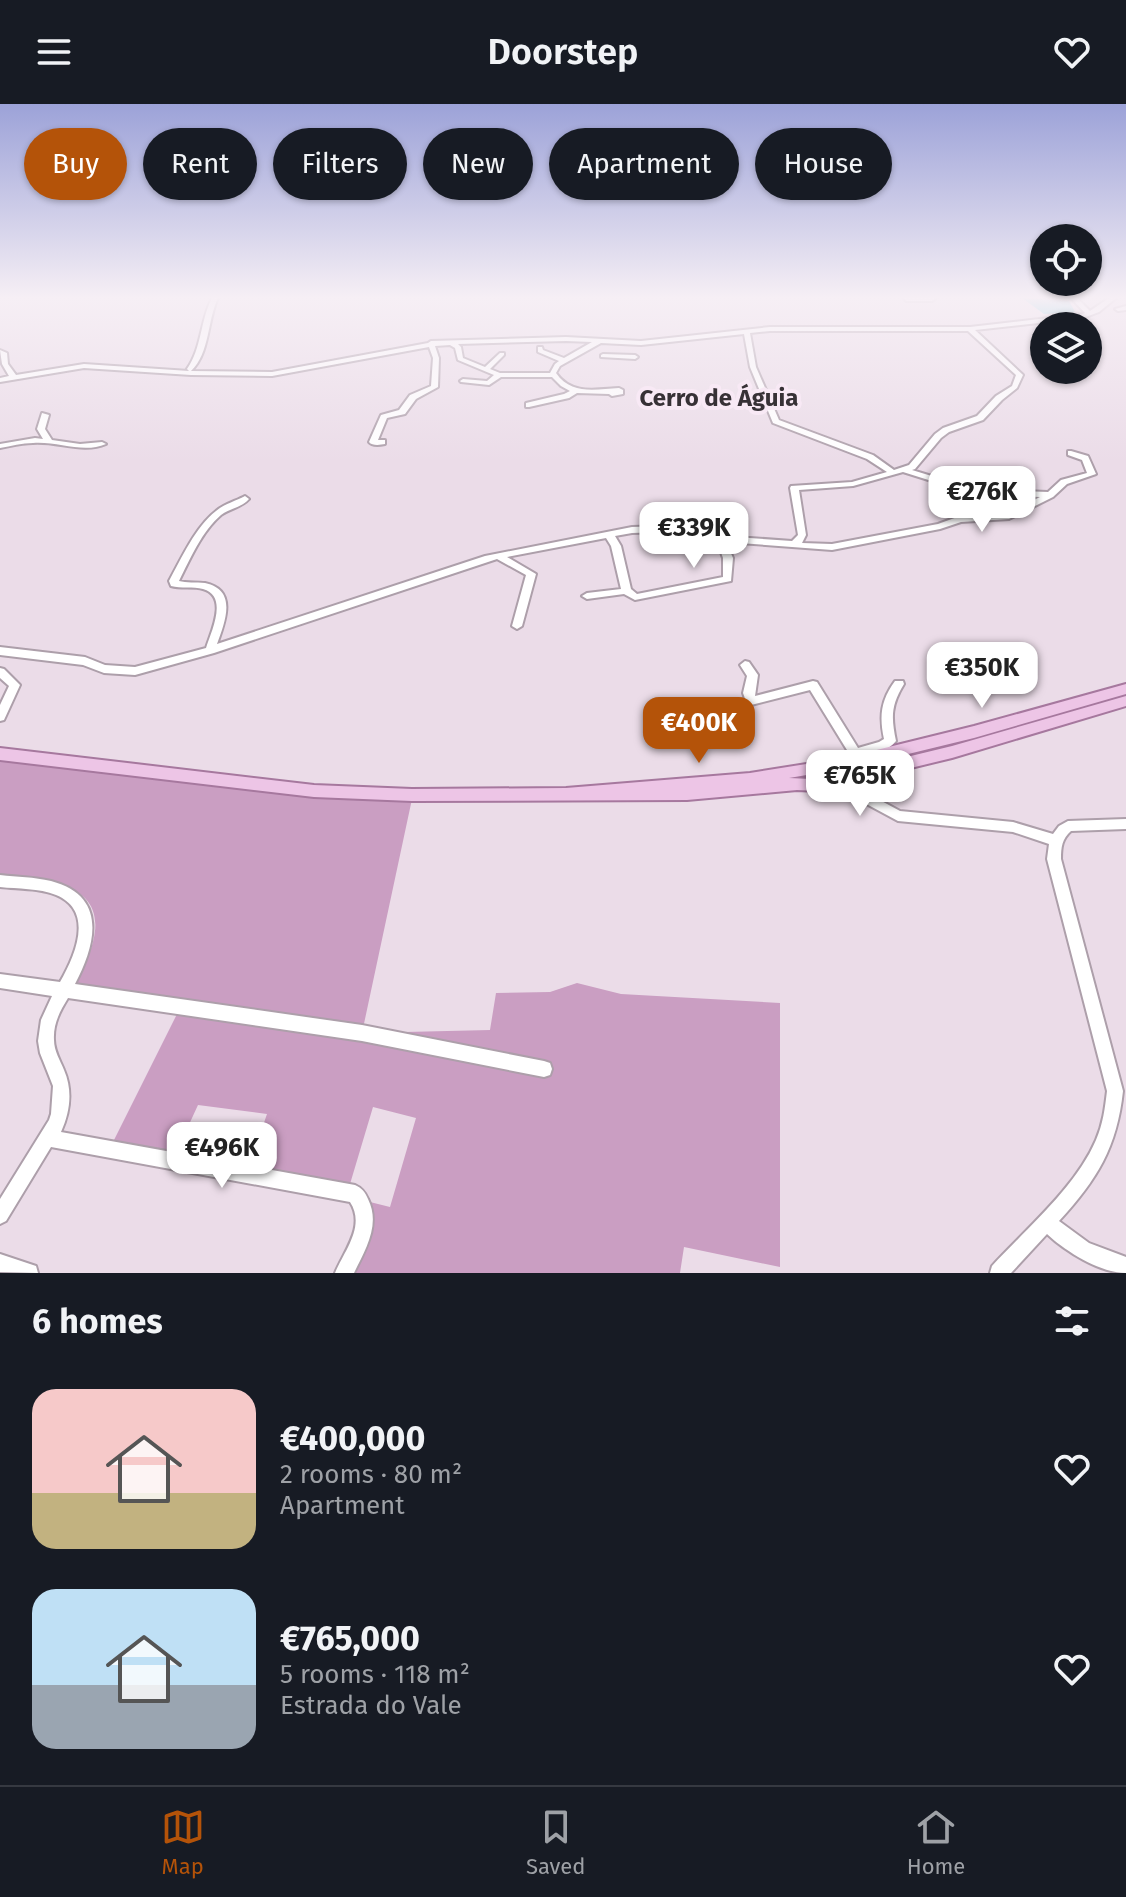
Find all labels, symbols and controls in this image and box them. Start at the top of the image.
icon: menu [32,30,76,74]
text: Doorstep [488,30,638,74]
icon: heart [1050,30,1094,74]
chip: Buy [24,128,127,200]
chip: Rent [143,128,257,200]
chip: Filters [273,128,407,200]
chip: New [423,128,533,200]
chip: Apartment [549,128,739,200]
chip: House [755,128,892,200]
map controls [1030,224,1102,384]
button: locate [1030,224,1102,296]
button: layers [1030,312,1102,384]
district label: Cerro de Águia [640,383,798,412]
pin: €276K [926,466,1038,534]
text: €276K [946,476,1018,507]
pin: €339K [638,502,750,570]
text: €339K [657,512,731,543]
pin: €350K [926,642,1038,710]
text: €350K [945,652,1019,683]
pin: €400K [643,697,755,765]
text: €400K [661,707,737,738]
pin: €765K [804,750,916,818]
text: €765K [824,760,896,791]
pin: €496K [166,1122,278,1190]
text: €496K [185,1132,259,1163]
icon: filters [1050,1299,1094,1343]
text: 6 homes [32,1301,163,1342]
text: €400,000 [280,1418,425,1459]
icon: home [96,1421,192,1517]
icon: heart [1050,1447,1094,1491]
text: 2 rooms · 80 m² [280,1459,462,1490]
text: Apartment [280,1490,405,1521]
text: €765,000 [280,1618,420,1659]
icon: home [96,1621,192,1717]
icon: heart [1050,1647,1094,1691]
text: 5 rooms · 118 m² [280,1659,470,1690]
text: Estrada do Vale [280,1690,462,1721]
tab: Map [161,1805,205,1880]
tab: Saved [526,1805,585,1880]
tab: Home [907,1805,965,1880]

